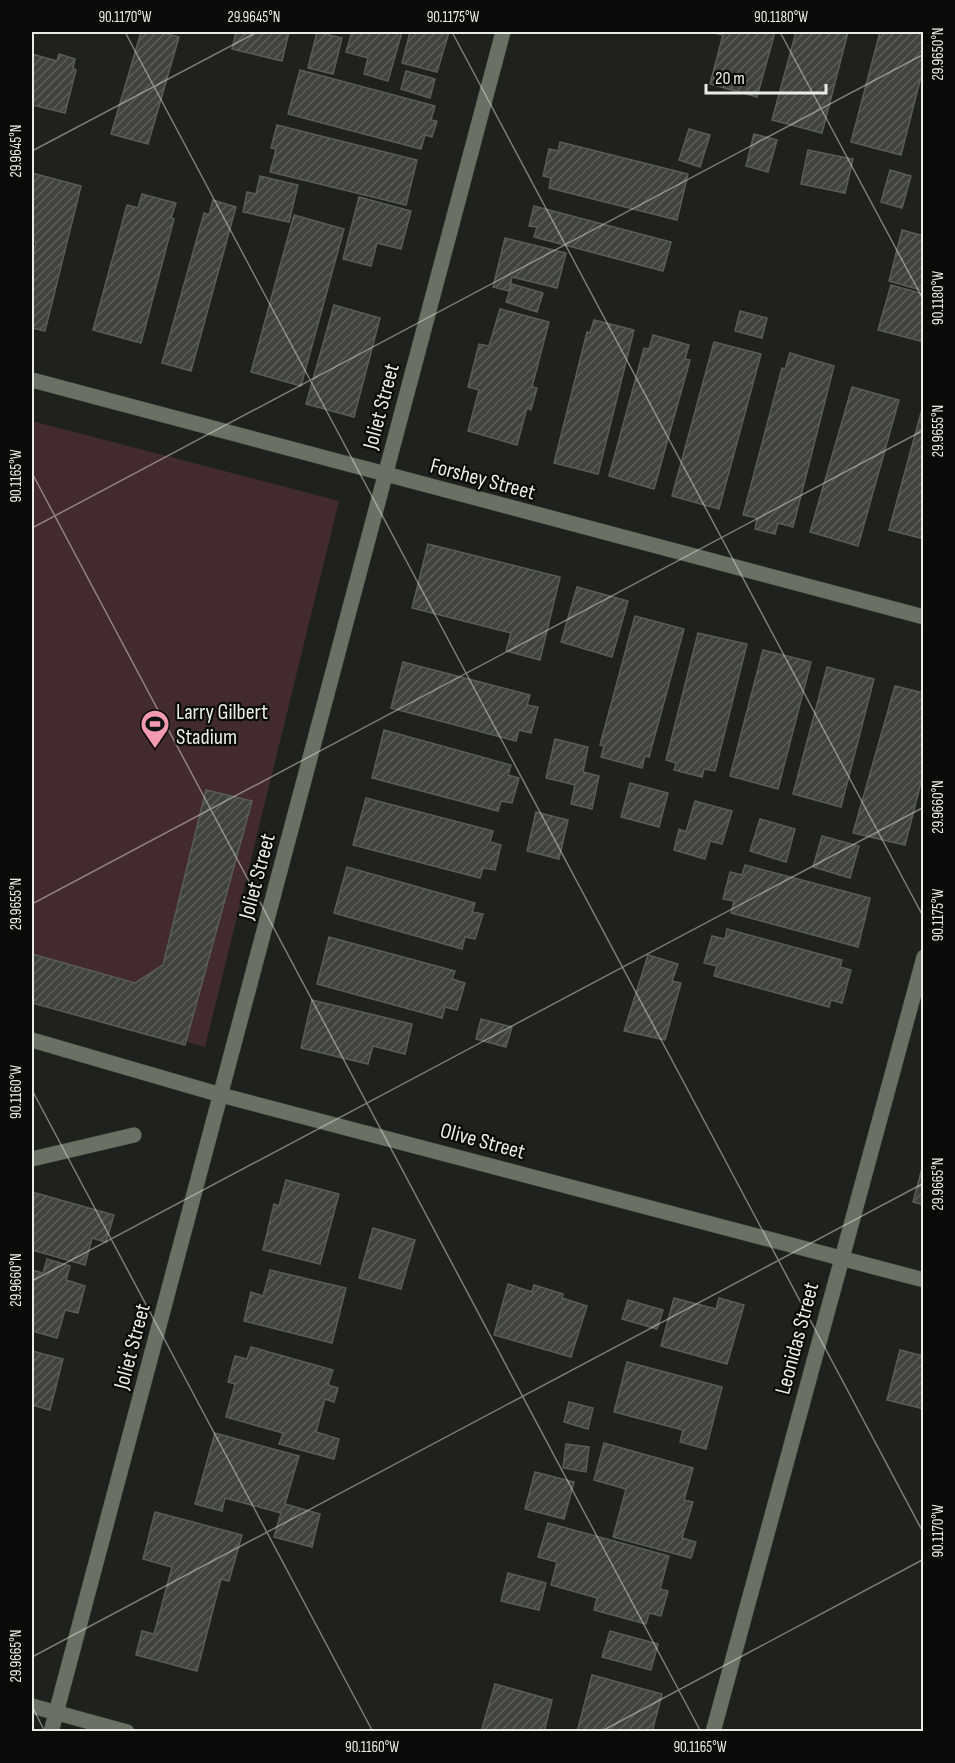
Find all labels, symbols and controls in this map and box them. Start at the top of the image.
text: 90.1170°W [98,8,152,27]
text: 29.9645°N [228,8,280,27]
text: 90.1175°W [427,8,480,27]
text: 90.1180°W [754,8,808,27]
text: 29.9650°N [929,28,948,81]
scale bar [706,57,826,95]
text: 20 m [715,68,745,89]
text: 29.9645°N [7,125,26,177]
text: 90.1180°W [929,271,948,325]
street label: Joliet Street [357,360,406,453]
text: 29.9655°N [929,405,948,457]
text: 90.1165°W [7,449,26,503]
street label: Forshey Street [427,452,538,506]
place label: Larry Gilbert Stadium [176,699,268,751]
sports icon: Larry Gilbert Stadium [139,708,171,750]
text: 29.9660°N [929,780,948,834]
street label: Joliet Street [233,830,282,923]
text: 29.9655°N [7,878,26,930]
text: 90.1175°W [929,888,948,941]
text: 90.1160°W [7,1065,26,1119]
street label: Olive Street [437,1117,528,1166]
text: 29.9665°N [929,1158,948,1210]
text: 29.9660°N [7,1253,26,1307]
street label: Leonidas Street [770,1279,825,1397]
street label: Joliet Street [108,1300,157,1393]
text: 90.1170°W [929,1504,948,1558]
text: 29.9665°N [7,1630,26,1682]
text: 90.1160°W [345,1738,399,1757]
text: 90.1165°W [673,1738,727,1757]

